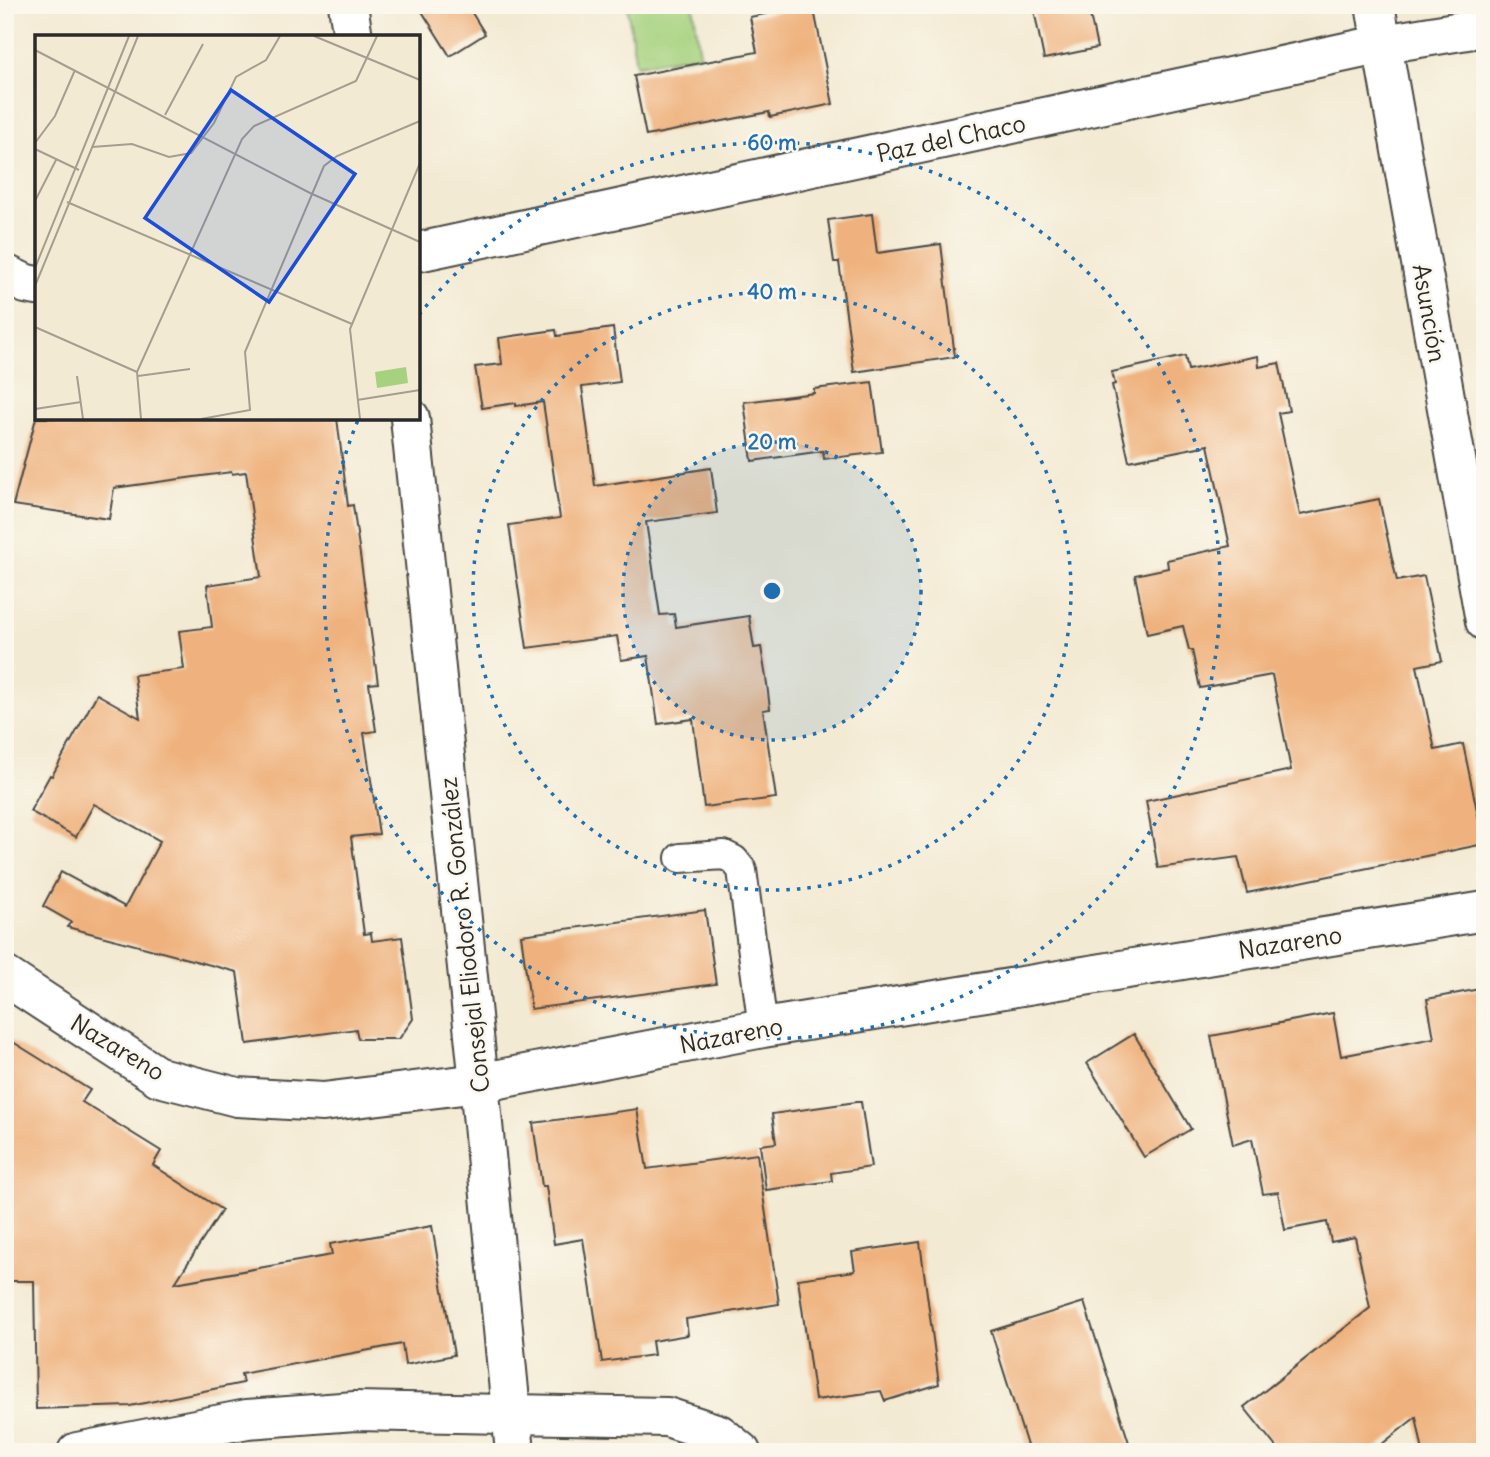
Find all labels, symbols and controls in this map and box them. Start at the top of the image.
inset map [35,35,420,420]
street label: Paz del Chaco [874,108,1028,168]
text: 60 m [747,129,797,156]
street label: Asunción [1407,262,1453,365]
text: 40 m [747,278,797,305]
text: 20 m [748,428,797,455]
centre of rings [760,579,784,603]
street label: Consejal Eliodoro R. González [433,776,495,1094]
street label: Nazareno [1236,919,1344,965]
street label: Nazareno [65,1007,171,1087]
street label: Nazareno [677,1010,785,1060]

